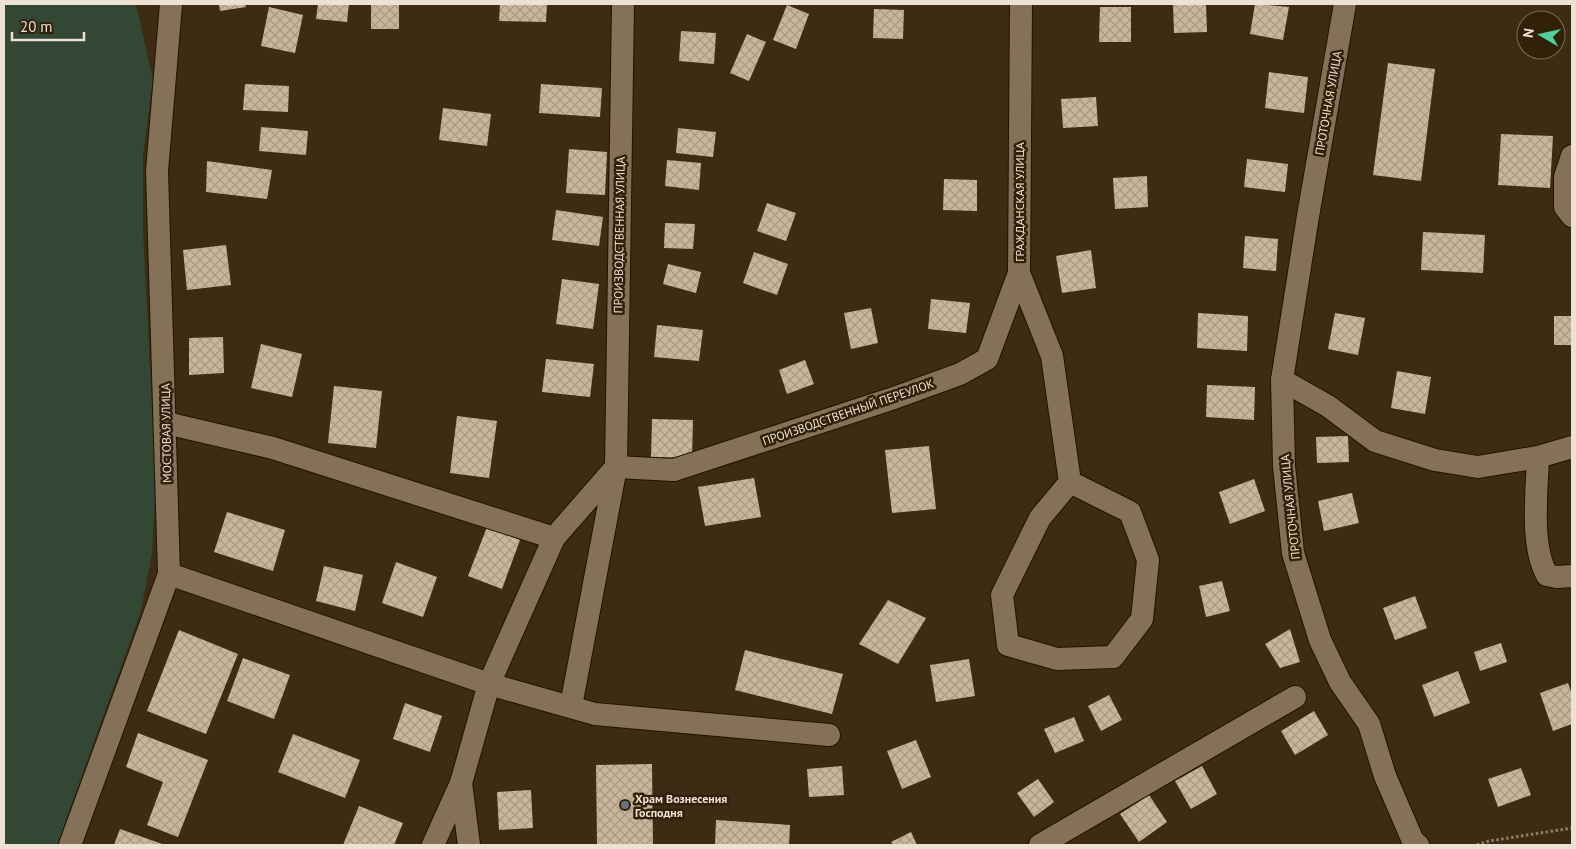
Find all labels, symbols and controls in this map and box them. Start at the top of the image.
scale bar [12,10,85,42]
north arrow [1516,10,1566,60]
text: 20 m [20,17,53,36]
text: N [1519,27,1538,39]
street label: ПРОТОЧНАЯ УЛИЦА [1311,50,1345,156]
street label: ГРАЖДАНСКАЯ УЛИЦА [1012,142,1027,262]
street label: ПРОИЗВОДСТВЕННАЯ УЛИЦА [610,157,628,313]
street label: ПРОИЗВОДСТВЕННЫЙ ПЕРЕУЛОК [760,376,936,448]
street label: МОСТОВАЯ УЛИЦА [158,383,174,483]
street label: ПРОТОЧНАЯ УЛИЦА [1277,454,1303,560]
place label: Храм Вознесения Господня [635,791,727,820]
marker: Храм Вознесения Господня [619,799,631,811]

